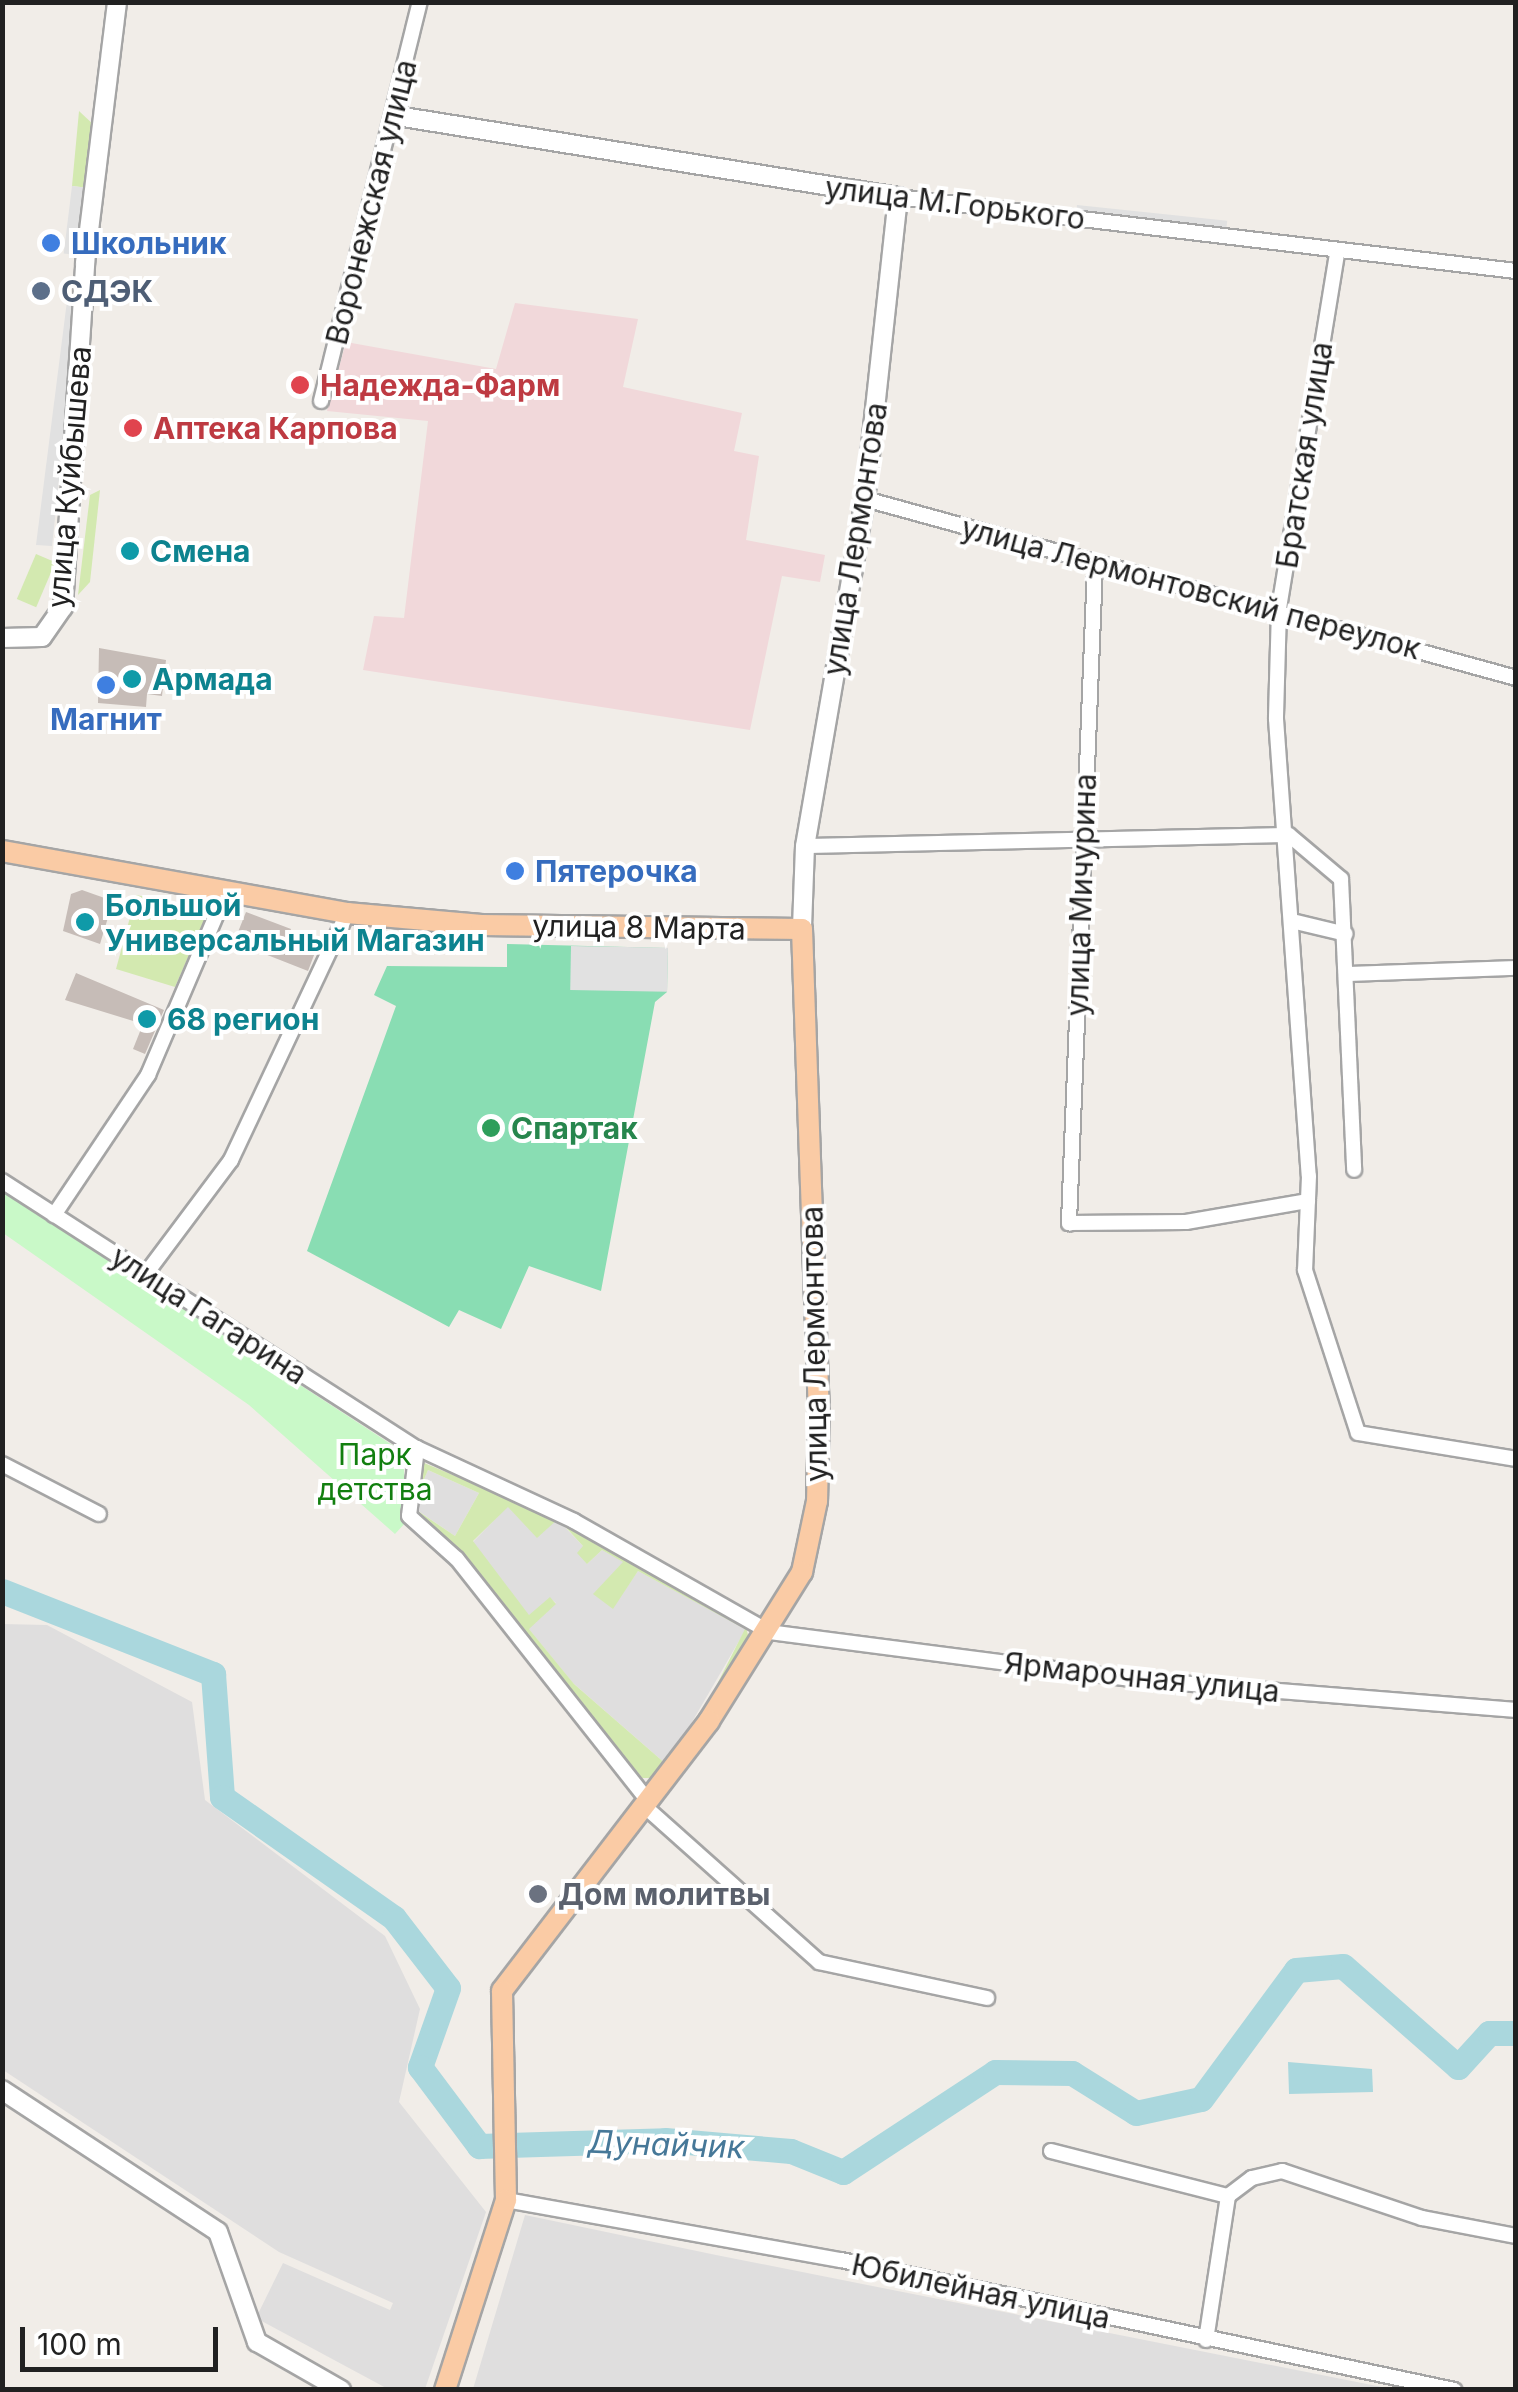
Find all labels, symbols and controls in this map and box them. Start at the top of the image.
street label: Воронежская улица [318,56,424,348]
street label: улица М.Горького [823,169,1087,237]
place label: Школьник [71,225,227,261]
marker: Школьник [40,232,62,254]
place label: СДЭК [61,273,153,309]
marker: СДЭК [30,280,52,302]
street label: Братская улица [1268,339,1340,571]
street label: улица Куйбышева [40,344,98,610]
place label: Надежда-Фарм [320,367,560,403]
marker: Надежда-Фарм [289,374,311,396]
street label: улица Лермонтова [816,400,894,678]
place label: Аптека Карпова [153,410,398,446]
marker: Аптека Карпова [122,417,144,439]
street label: улица Лермонтовский переулок [957,509,1425,667]
place label: Смена [150,533,251,569]
marker: Смена [119,540,141,562]
place label: Армада [152,661,273,697]
marker: Армада [121,668,143,690]
marker: Магнит [95,674,117,696]
place label: Магнит [50,701,162,737]
street label: улица Мичурина [1059,773,1103,1017]
place label: Пятерочка [535,853,698,889]
marker: Пятерочка [504,860,526,882]
place label: Большой Универсальный Магазин [105,887,485,958]
street label: улица 8 Марта [532,907,746,947]
marker: Большой Универсальный Магазин [74,911,96,933]
place label: 68 регион [167,1001,319,1037]
marker: 68 регион [136,1008,158,1030]
place label: Спартак [511,1110,638,1146]
marker: Спартак [480,1117,502,1139]
street label: улица Лермонтова [794,1206,834,1482]
street label: улица Гагарина [104,1238,314,1392]
park label: Парк детства [317,1436,433,1506]
street label: Ярмарочная улица [1003,1645,1281,1709]
place label: Дом молитвы [558,1876,770,1912]
marker: Дом молитвы [527,1883,549,1905]
water label: Дунайчик [587,2123,745,2167]
street label: Юбилейная улица [848,2246,1114,2336]
scale bar [25,2307,222,2369]
text: 100 m [37,2326,122,2362]

